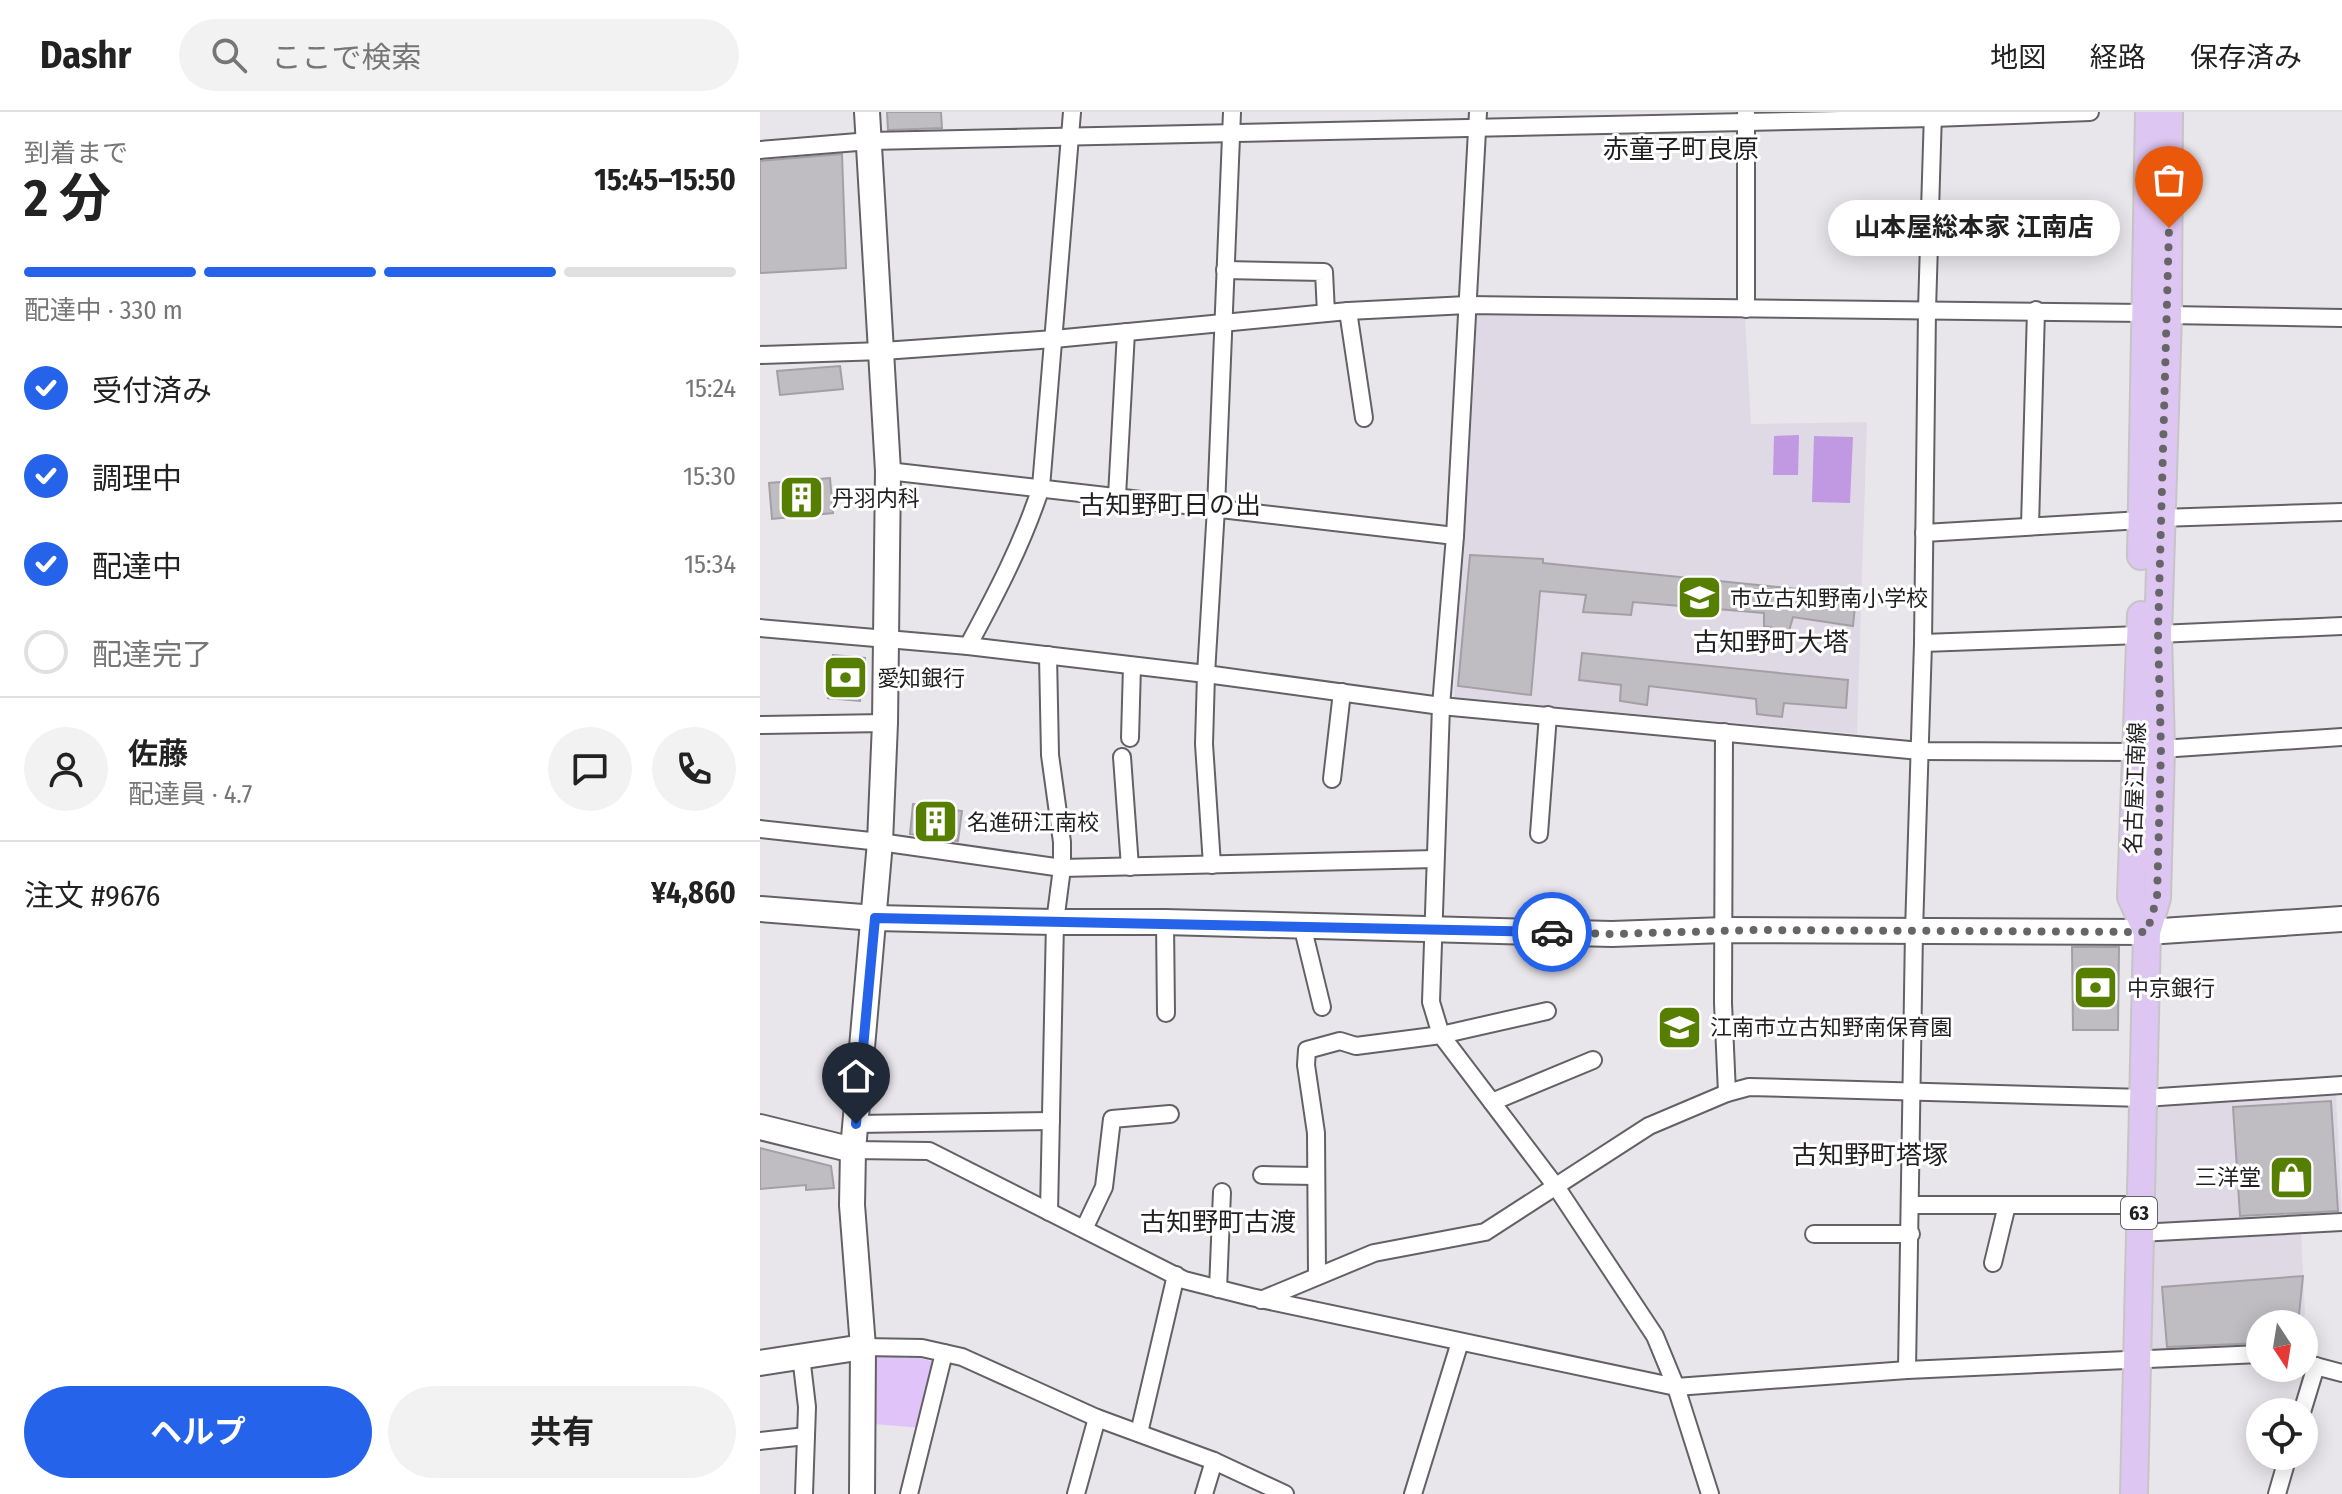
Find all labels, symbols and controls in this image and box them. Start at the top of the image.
search box [179,19,739,91]
text: Dashr [40,32,131,78]
icon: search [207,33,251,77]
text: ここで検索 [271,40,421,76]
text: 地図 [1990,41,2046,74]
text: 経路 [2090,41,2146,74]
text: 保存済み [2190,41,2302,74]
district label: 赤童子町良原 [1603,134,1759,165]
text: 到着まで [24,138,128,169]
pin [2135,146,2203,228]
icon: bag [2147,158,2191,202]
text: 15:45–15:50 [594,162,736,198]
text: 2 分 [24,167,111,230]
callout: 山本屋総本家 江南店 [1829,200,2121,256]
text: 山本屋総本家 江南店 [1854,212,2094,243]
text: 配達中 · 330 m [24,295,183,326]
icon: check [24,366,68,410]
text: 受付済み [92,373,212,409]
text: 15:24 [685,373,736,404]
icon: check [24,454,68,498]
text: 調理中 [92,461,182,497]
text: 15:30 [683,461,736,492]
building icon: 丹羽内科 [777,474,825,522]
place label: 丹羽内科 [832,485,920,512]
district label: 古知野町日の出 [1079,490,1261,521]
icon: check [24,542,68,586]
text: 配達中 [92,549,182,585]
text: 15:34 [684,549,736,580]
school or university icon: 市立古知野南小学校 [1675,574,1723,622]
place label: 市立古知野南小学校 [1730,585,1928,612]
district label: 古知野町大塔 [1693,627,1849,658]
text: 配達完了 [92,637,212,673]
bank icon: 愛知銀行 [822,654,870,702]
place label: 愛知銀行 [877,665,965,692]
street label: 名古屋江南線 [2119,722,2151,854]
button: person [24,727,108,811]
button: chat [548,727,632,811]
button: phone [652,727,736,811]
text: 佐藤 [128,736,188,772]
text: 配達員 · 4.7 [128,779,252,810]
building icon: 名進研江南校 [912,798,960,846]
place label: 名進研江南校 [967,809,1099,836]
text: ¥4,860 [651,875,736,911]
text: 注文 #9676 [24,878,160,914]
courier [1512,892,1592,972]
icon: car [1530,910,1574,954]
bank icon: 中京銀行 [2072,964,2120,1012]
place label: 中京銀行 [2127,975,2215,1002]
school or university icon: 江南市立古知野南保育園 [1655,1003,1703,1051]
place label: 江南市立古知野南保育園 [1710,1014,1952,1041]
pin [822,1042,890,1124]
icon: home [834,1054,878,1098]
district label: 古知野町塔塚 [1792,1140,1948,1171]
shop icon: 三洋堂 [2268,1153,2316,1201]
place label: 三洋堂 [2195,1164,2261,1191]
road number: 63 [2121,1197,2157,1229]
district label: 古知野町古渡 [1140,1207,1296,1238]
north arrow [2246,1310,2318,1382]
map controls [2246,1310,2318,1470]
button: ヘルプ [24,1386,372,1478]
button: 共有 [388,1386,736,1478]
button: locate [2246,1398,2318,1470]

